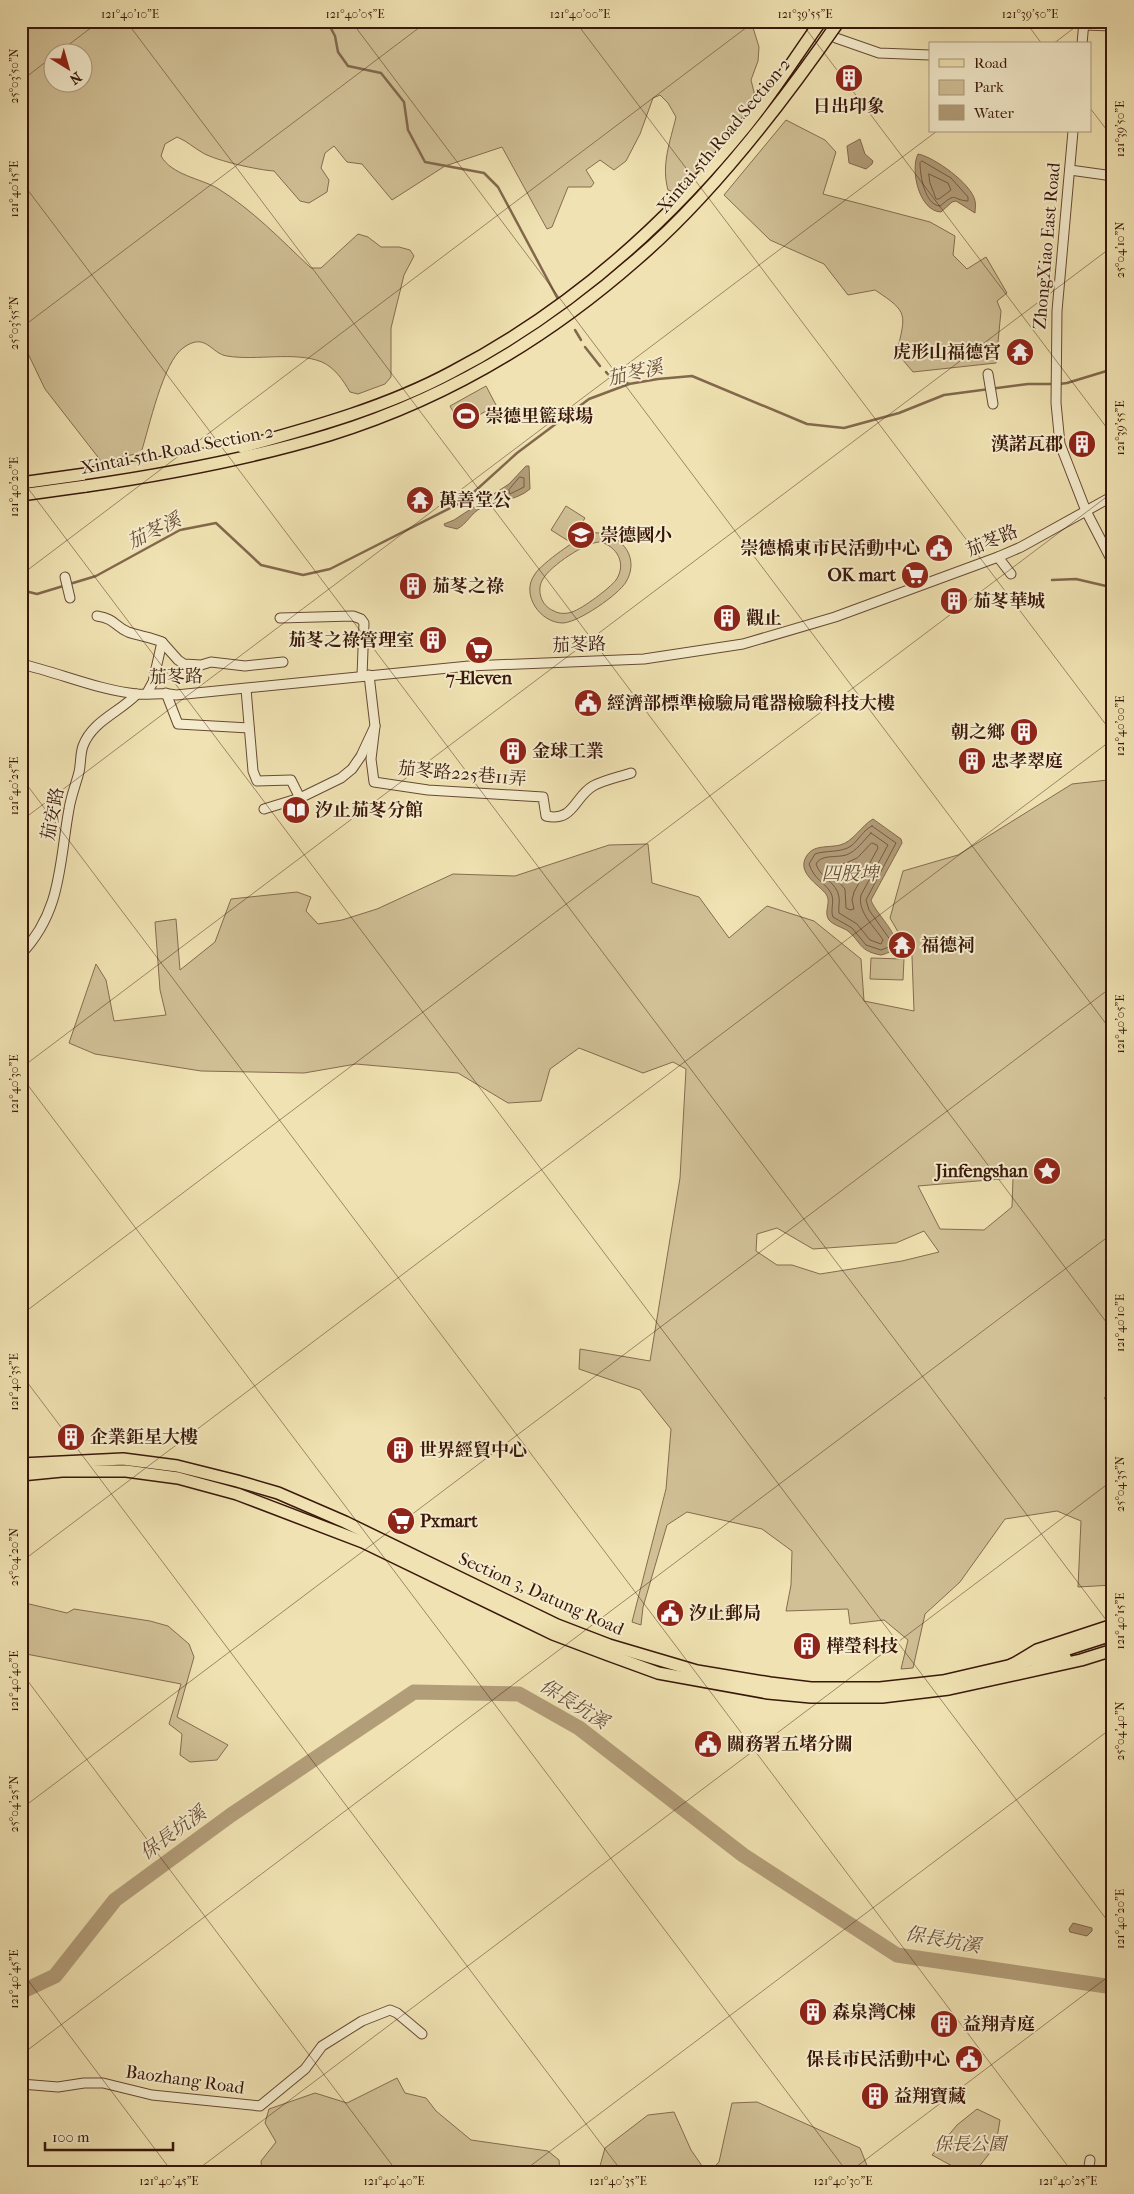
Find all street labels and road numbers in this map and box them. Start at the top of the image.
street label: Xintai 5th Road Section 2 [653,54,795,218]
street label: ZhongXiao East Road [1029,161,1065,331]
street label: Xintai 5th Road Section 2 [79,421,275,479]
street label: 茄苳路 [963,521,1021,561]
street label: 茄苳路 [552,634,606,656]
street label: 茄苳路 [149,666,203,688]
street label: 茄苳路225巷11弄 [397,758,527,790]
street label: 茄安路 [38,785,68,843]
street label: Section 3, Datung Road [455,1548,627,1640]
street label: Baozhang Road [124,2061,246,2099]

